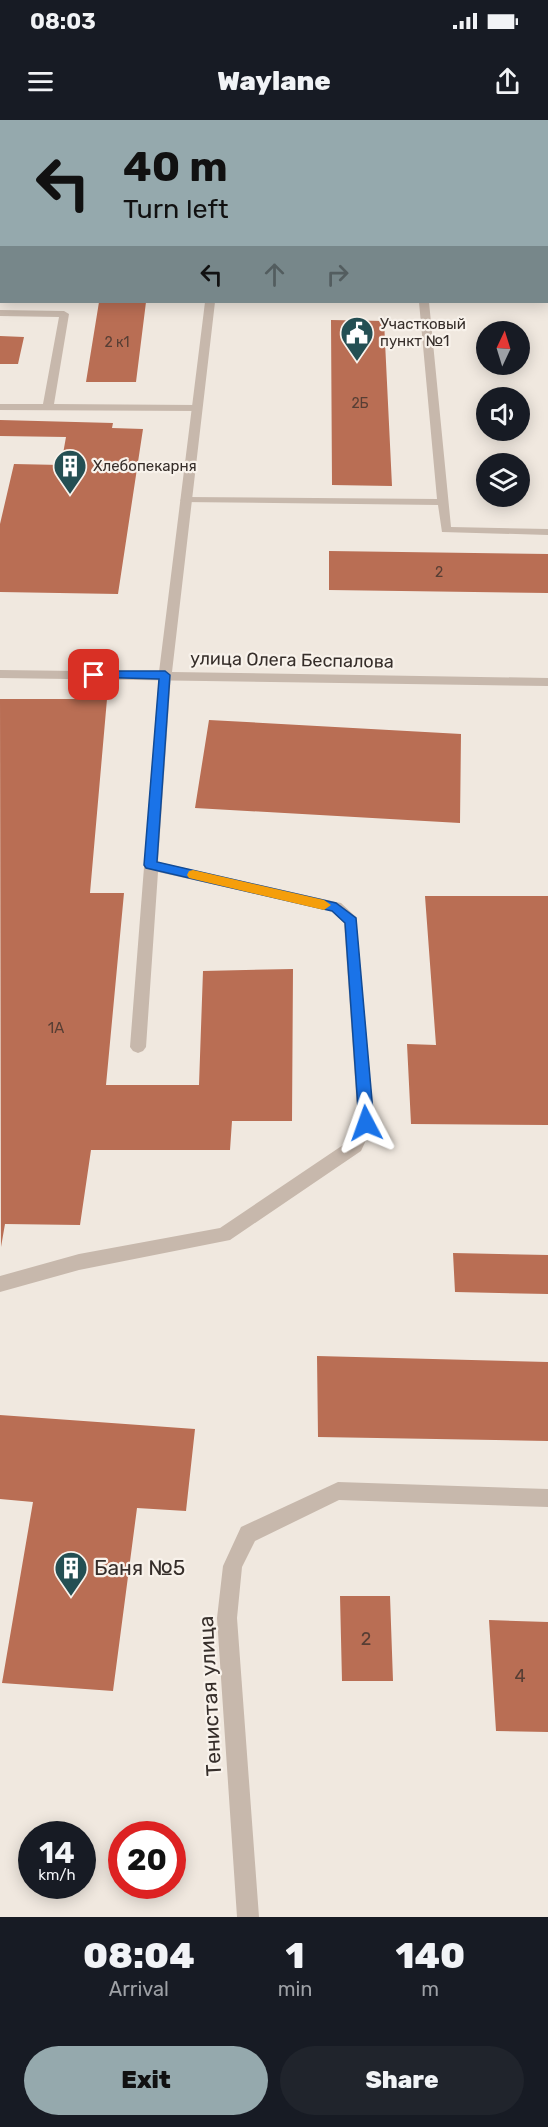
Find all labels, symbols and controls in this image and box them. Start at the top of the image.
text: 08:03 [30,8,96,35]
icon: menu [24,65,57,98]
text: Waylane [217,65,331,97]
icon: share [491,65,524,98]
text: 40 m [123,142,228,192]
icon: left [24,144,102,222]
text: Turn left [123,193,228,225]
icon: left [195,258,228,291]
icon: ahead [258,258,291,291]
icon: right [321,258,354,291]
public building icon: Участковый пункт №1 [339,315,375,362]
place label: Участковый пункт №1 [380,315,466,350]
north arrow [476,321,530,375]
map controls [476,321,530,507]
house number: 2 к1 [104,334,130,351]
button: sound [476,387,530,441]
house number: 2Б [351,395,369,412]
building icon: Хлебопекарня [52,448,88,495]
button: layers [476,453,530,507]
place label: Хлебопекарня [93,457,197,475]
house number: 2 [435,564,443,581]
street label: улица Олега Беспалова [190,647,394,673]
pin [68,649,119,700]
icon: arrive [77,658,110,691]
house number: 1А [48,1019,64,1037]
position arrow [334,1091,398,1155]
building icon: Баня №5 [53,1550,89,1597]
place label: Баня №5 [94,1555,185,1580]
street label: Тенистая улица [193,1615,226,1777]
house number: 2 [361,1628,371,1650]
house number: 4 [514,1665,526,1687]
speed limit sign: 20 [108,1821,186,1899]
text: 14 [39,1835,75,1871]
text: km/h [38,1866,76,1884]
text: 08:04 [83,1934,195,1977]
text: 1 [286,1934,305,1977]
text: 140 [395,1934,465,1977]
text: Arrival [109,1977,169,2001]
text: min [278,1977,312,2001]
text: m [421,1977,439,2001]
button: Exit [24,2046,268,2115]
button: Share [280,2046,524,2115]

